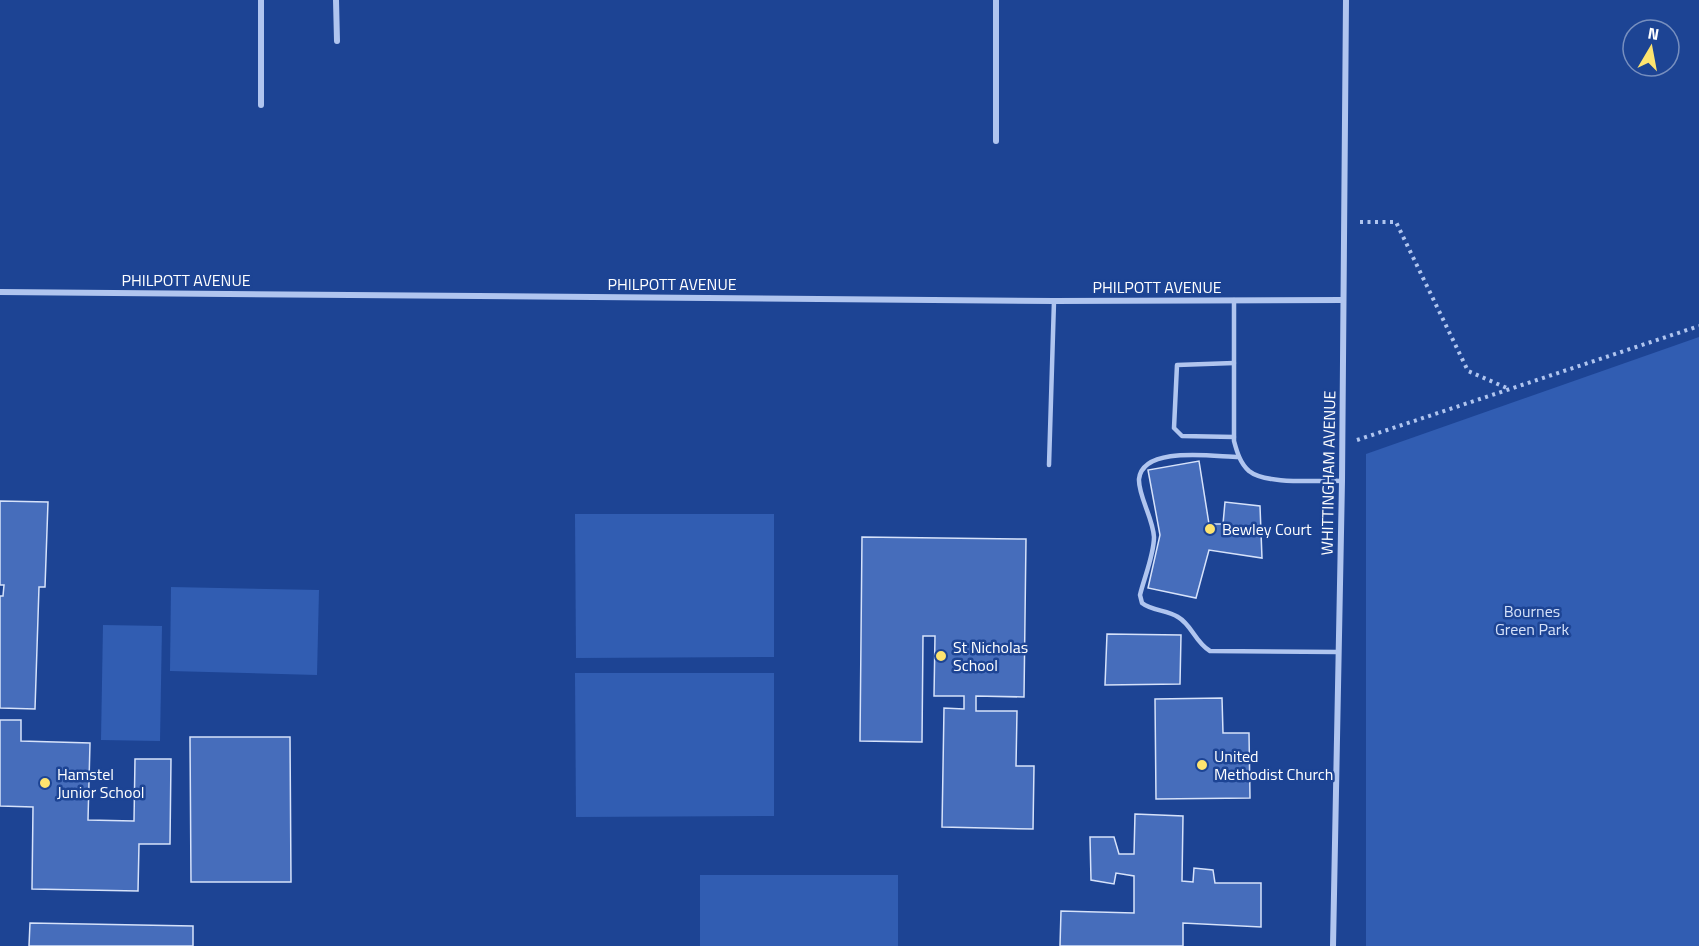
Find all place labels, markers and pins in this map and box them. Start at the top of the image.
place label: Bewley Court [1222,517,1312,541]
marker: Bewley Court [1203,522,1217,536]
place label: St Nicholas School [953,635,1028,677]
marker: St Nicholas School [934,649,948,663]
place label: United Methodist Church [1214,744,1333,786]
marker: United Methodist Church [1195,758,1209,772]
place label: Hamstel Junior School [57,762,145,804]
marker: Hamstel Junior School [38,776,52,790]

